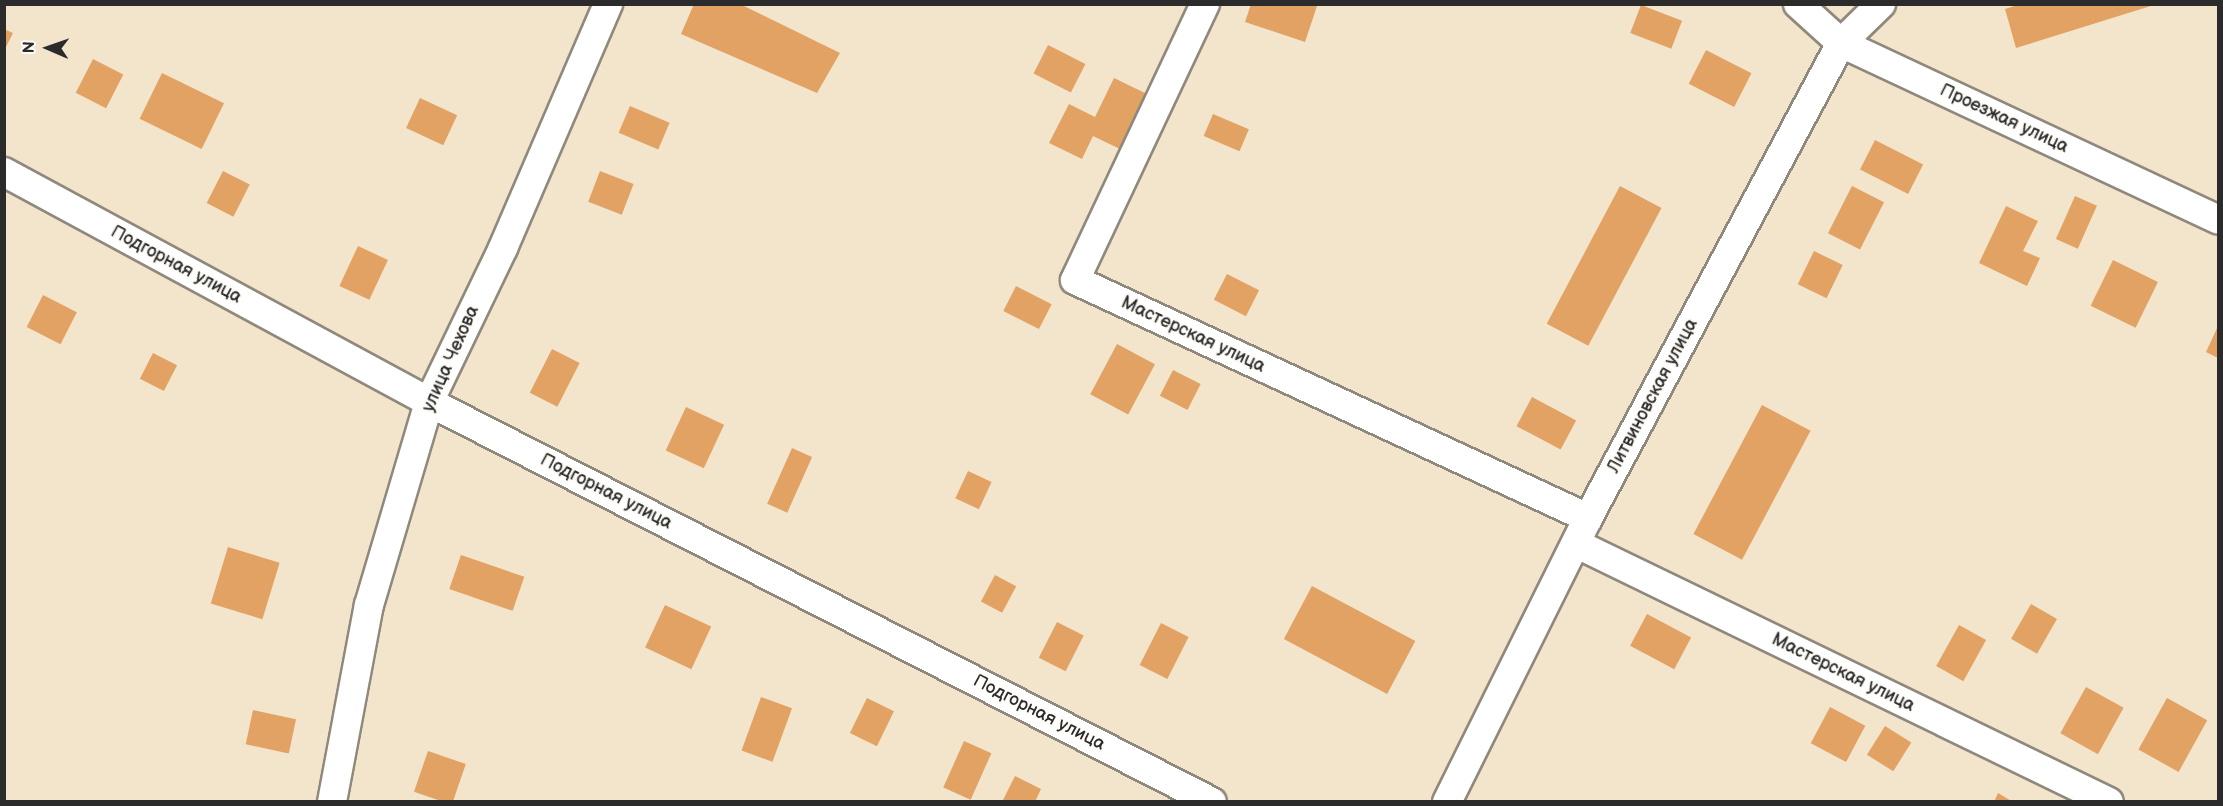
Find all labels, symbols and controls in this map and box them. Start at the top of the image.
north arrow [18,18,78,78]
text: N [20,41,39,54]
street label: Проезжая улица [1936,80,2072,158]
street label: Подгорная улица [107,221,245,309]
street label: Мастерская улица [1118,292,1268,378]
street label: улица Чехова [418,303,484,415]
street label: Литвиновская улица [1603,315,1703,477]
street label: Подгорная улица [537,449,675,535]
street label: Мастерская улица [1768,629,1918,717]
street label: Подгорная улица [970,670,1108,756]

